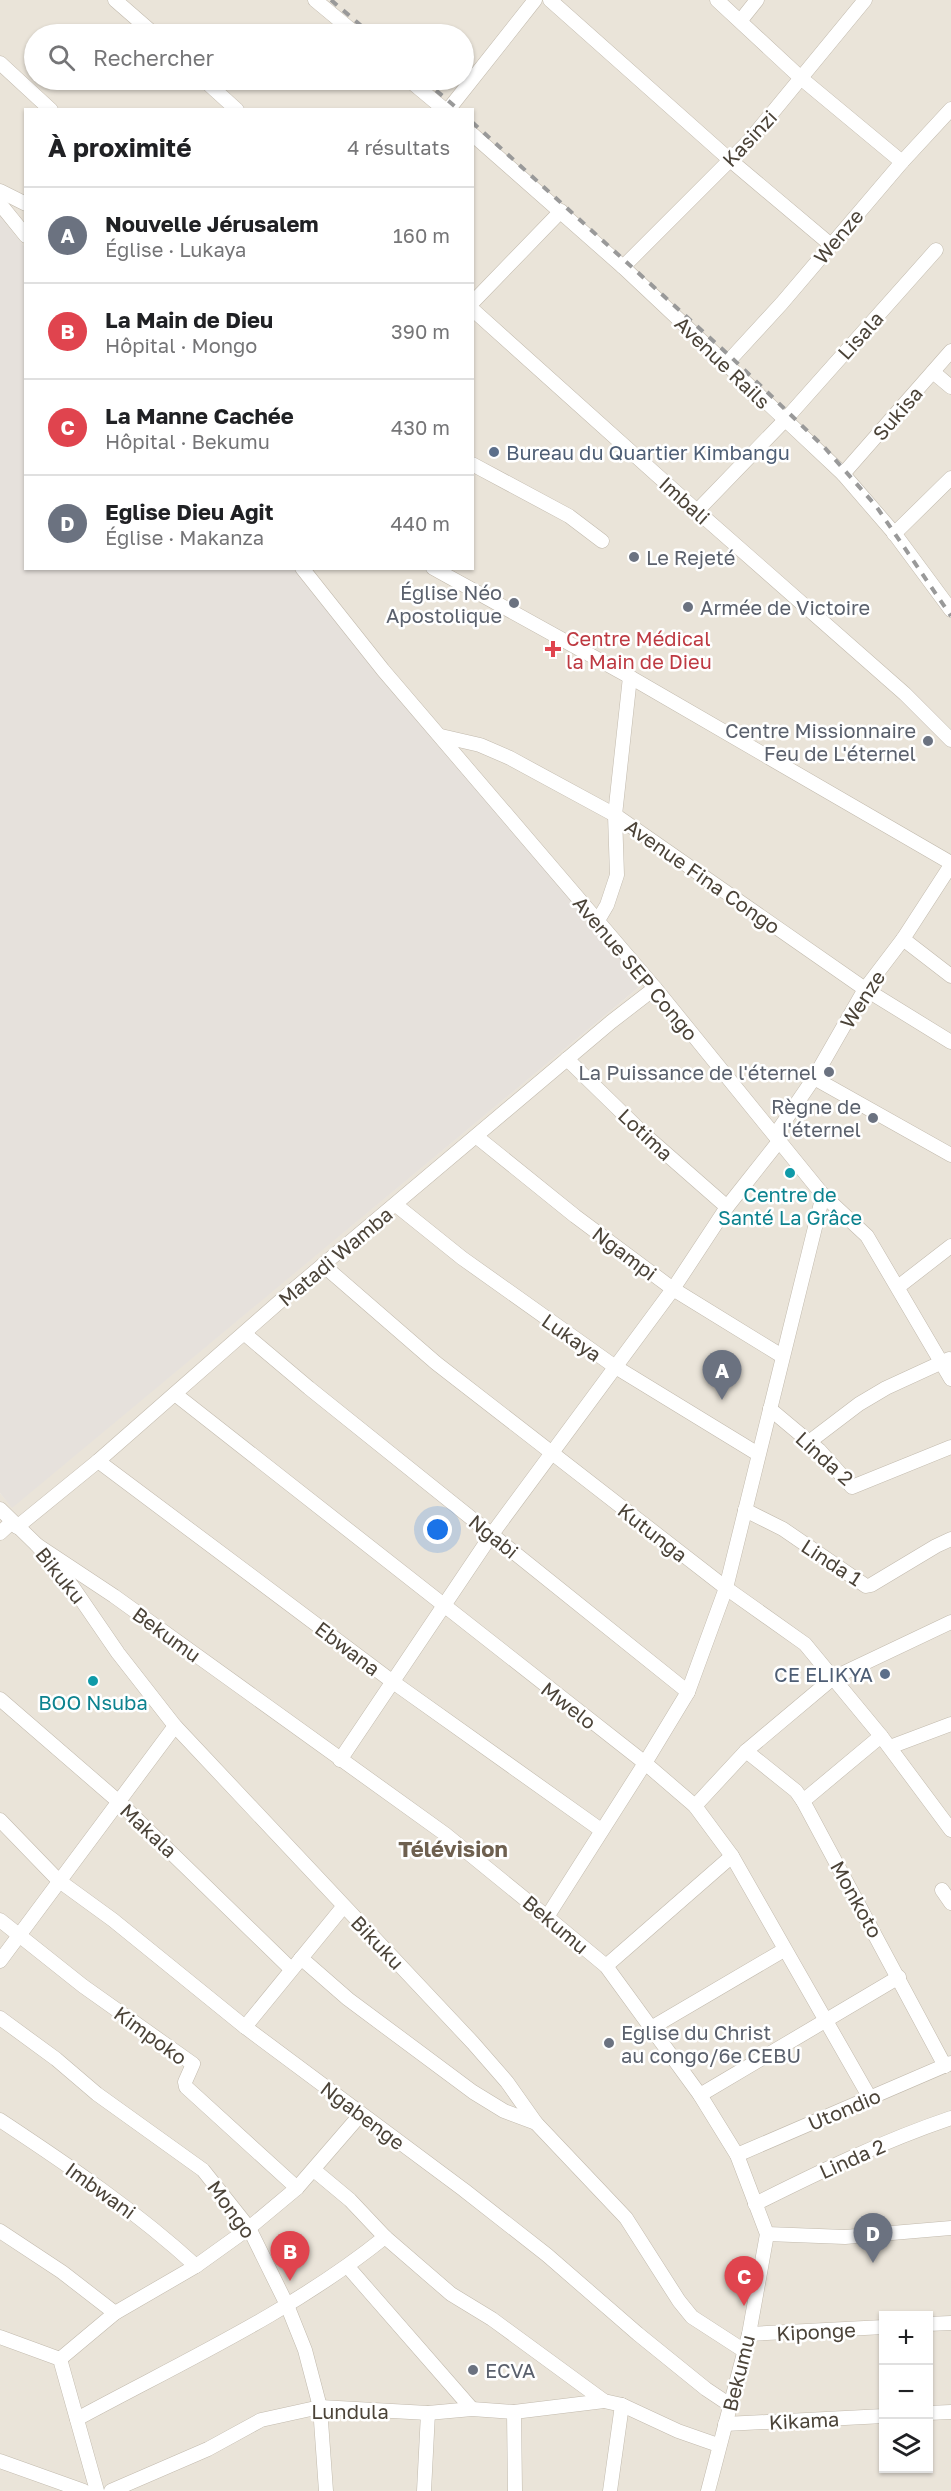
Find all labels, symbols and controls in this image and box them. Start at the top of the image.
search box [24,24,474,90]
icon: search [45,41,78,74]
text: Rechercher [93,44,214,71]
street label: Kasinzi [717,105,781,171]
text: À proximité [48,132,192,163]
text: 4 résultats [347,135,450,159]
street label: Wenze [808,204,868,268]
text: Nouvelle Jérusalem [105,210,319,237]
text: A [60,223,75,247]
text: 160 m [393,223,450,247]
text: Église · Lukaya [105,237,246,261]
text: La Main de Dieu [105,306,273,333]
street label: Lisala [832,306,888,364]
street label: Avenue Rails [671,311,775,413]
text: B [60,319,75,343]
text: 390 m [391,319,450,343]
text: Hôpital · Mongo [105,333,257,357]
street label: Sukisa [867,381,927,445]
text: La Manne Cachée [105,402,294,429]
text: C [60,415,75,439]
text: 430 m [391,415,450,439]
text: Hôpital · Bekumu [105,429,270,453]
place label: Bureau du Quartier Kimbangu [506,440,790,464]
marker: Bureau du Quartier Kimbangu [487,445,501,459]
street label: Imbali [655,471,715,529]
text: Eglise Dieu Agit [105,498,273,525]
text: D [60,511,75,535]
text: 440 m [391,511,450,535]
text: Église · Makanza [105,525,264,549]
place label: Le Rejeté [646,545,735,569]
marker: Le Rejeté [627,550,641,564]
place label: Église Néo Apostolique [386,580,502,627]
place label: Armée de Victoire [700,595,870,619]
marker: Église Néo Apostolique [507,596,521,610]
marker: Armée de Victoire [681,600,695,614]
place label: Centre Médical la Main de Dieu [566,626,712,673]
marker: Centre Médical la Main de Dieu [544,640,562,658]
place label: Centre Missionnaire Feu de L'éternel [725,718,916,765]
marker: Centre Missionnaire Feu de L'éternel [921,734,935,748]
street label: Avenue Fina Congo [621,813,785,939]
street label: Avenue SEP Congo [569,891,703,1045]
street label: Wenze [834,966,890,1032]
place label: La Puissance de l'éternel [578,1060,817,1084]
marker: La Puissance de l'éternel [822,1065,836,1079]
place label: Règne de l'éternel [771,1094,861,1141]
street label: Lotima [614,1103,678,1165]
marker: Règne de l'éternel [866,1111,880,1125]
marker: Centre de Santé La Grâce [783,1166,797,1180]
place label: Centre de Santé La Grâce [718,1182,862,1229]
street label: Matadi Wamba [273,1201,397,1311]
street label: Ngampi [588,1221,662,1285]
street label: Lukaya [538,1308,606,1366]
pin: A [702,1350,742,1400]
street label: Linda 2 [791,1426,859,1490]
street label: Kutunga [614,1497,692,1567]
street label: Ngabi [465,1509,523,1563]
your location [423,1515,452,1544]
street label: Linda 1 [797,1534,867,1591]
street label: Bikuku [31,1542,91,1608]
street label: Bekumu [128,1601,206,1667]
street label: Ebwana [311,1616,385,1680]
place label: CE ELIKYA [774,1662,873,1686]
marker: CE ELIKYA [878,1667,892,1681]
marker: BOO Nsuba [86,1674,100,1688]
street label: Mwelo [537,1676,601,1734]
place label: BOO Nsuba [38,1690,148,1714]
street label: Makala [116,1798,182,1862]
district label: Télévision [398,1835,508,1862]
street label: Monkoto [826,1856,888,1942]
street label: Bekumu [518,1890,594,1958]
street label: Bikuku [347,1910,409,1974]
street label: Kimpoko [110,2001,192,2069]
place label: Eglise du Christ au congo/6e CEBU [621,2020,801,2067]
marker: Eglise du Christ au congo/6e CEBU [602,2036,616,2050]
street label: Ngabenge [316,2076,410,2154]
street label: Utondio [804,2083,884,2135]
street label: Linda 2 [815,2133,889,2183]
street label: Imbwani [61,2157,141,2223]
street label: Mongo [203,2175,261,2243]
pin: D [854,2214,892,2263]
pin: B [270,2232,310,2281]
pin: C [724,2256,764,2306]
map controls [879,2311,933,2473]
button: + [879,2311,933,2365]
street label: Kiponge [776,2317,856,2345]
street label: Bekumu [717,2332,759,2414]
place label: ECVA [485,2358,535,2382]
marker: ECVA [466,2363,480,2377]
button: − [879,2365,933,2419]
street label: Lundula [311,2399,389,2423]
street label: Kikama [768,2406,840,2434]
button: layers [879,2419,933,2473]

